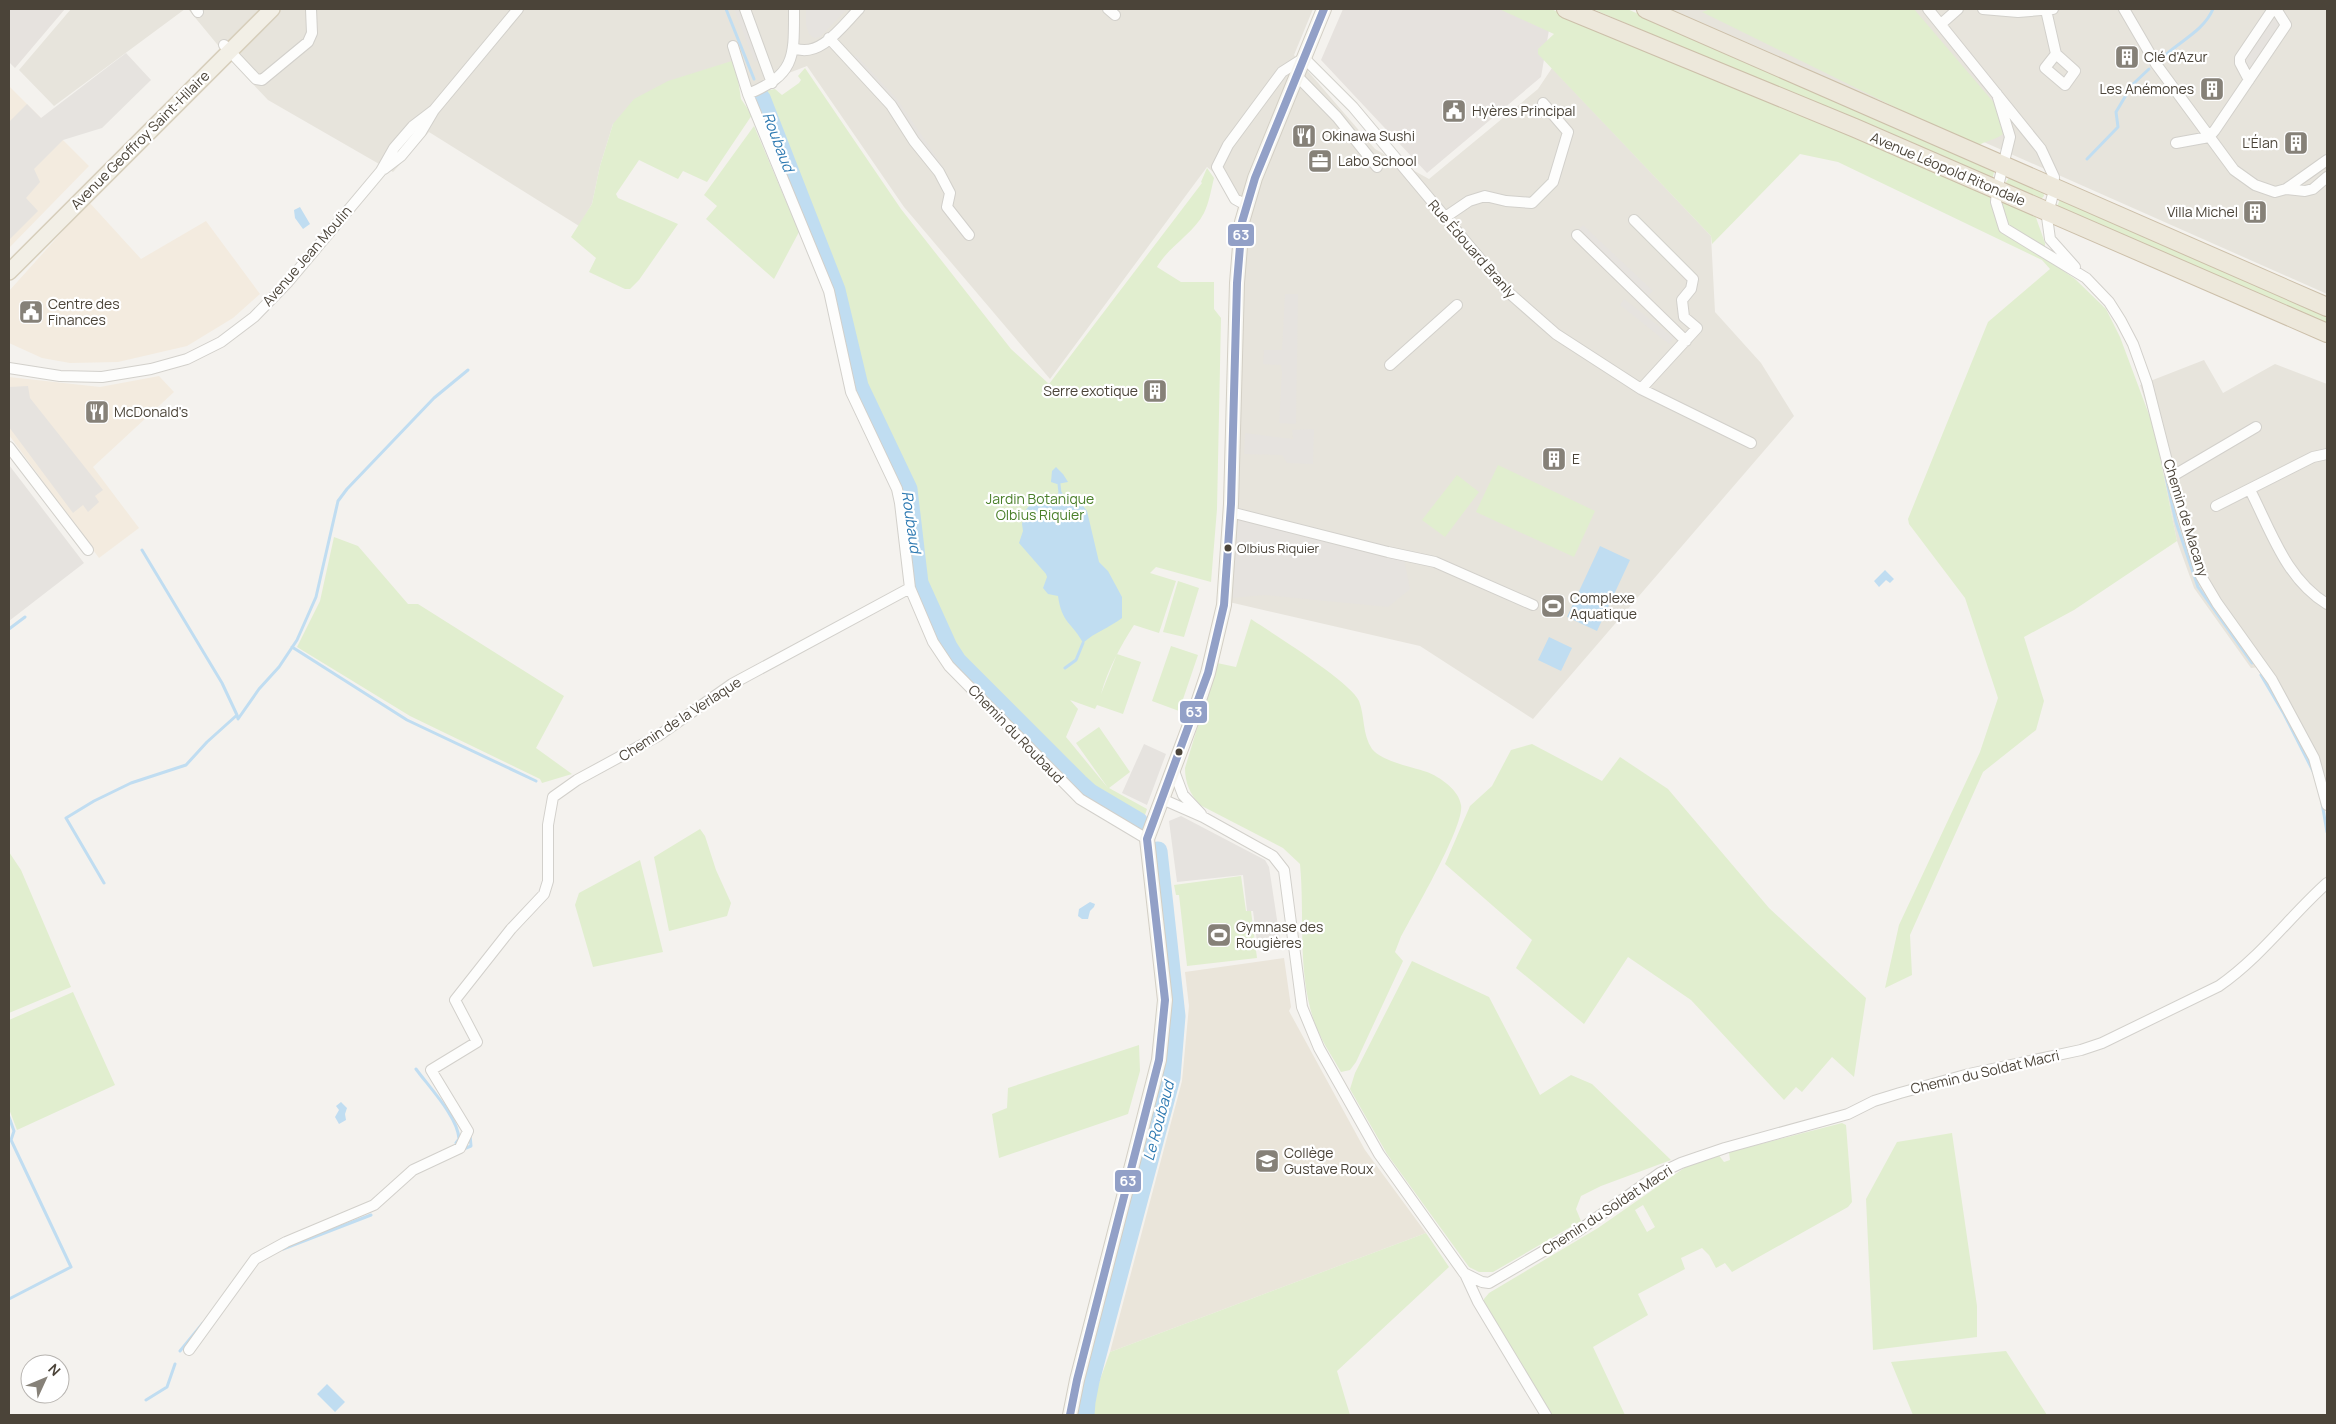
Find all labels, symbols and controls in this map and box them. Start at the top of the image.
building icon: Clé d'Azur [2114,44,2140,70]
place label: Clé d'Azur [2144,47,2208,66]
street label: Avenue Geoffroy Saint-Hilaire [66,66,213,213]
building icon: Les Anémones [2199,76,2225,102]
place label: Les Anémones [2099,79,2194,98]
public building icon: Hyères Principal [1441,98,1467,124]
place label: Hyères Principal [1472,101,1576,120]
water label: Roubaud [758,109,800,177]
restaurant icon: Okinawa Sushi [1291,123,1317,149]
place label: Okinawa Sushi [1322,126,1415,145]
street label: Avenue Léopold Ritondale [1868,127,2029,210]
building icon: L'Élan [2283,130,2309,156]
place label: L'Élan [2242,133,2278,152]
office icon: Labo School [1307,148,1333,174]
place label: Labo School [1338,151,1417,170]
street label: Rue Édouard Branly [1424,195,1521,302]
building icon: Villa Michel [2242,199,2268,225]
street label: Avenue Jean Moulin [258,201,356,310]
place label: Villa Michel [2167,202,2238,221]
line badge: 63 [1227,223,1255,247]
text: 63 [1233,225,1249,244]
place label: Centre des Finances [48,294,120,329]
public building icon: Centre des Finances [18,299,44,325]
building icon: Serre exotique [1142,378,1168,404]
place label: Serre exotique [1043,381,1138,400]
restaurant icon: McDonald's [84,399,110,425]
place label: McDonald's [114,402,188,421]
building icon: E [1541,446,1567,472]
place label: E [1572,449,1580,468]
street label: Chemin de Macany [2160,457,2214,580]
park label: Jardin Botanique Olbius Riquier [986,489,1094,524]
water label: Roubaud [897,490,927,556]
place label: Olbius Riquier [1237,539,1320,557]
marker: Olbius Riquier [1223,543,1233,553]
place label: Complexe Aquatique [1570,588,1637,623]
sports icon: Complexe Aquatique [1540,593,1566,619]
street label: Chemin de la Verlaque [615,672,745,765]
street label: Chemin du Roubaud [964,680,1068,787]
line badge: 63 [1179,700,1208,724]
text: 63 [1186,702,1202,721]
unlabelled marker [1174,747,1184,757]
place label: Gymnase des Rougières [1236,917,1323,952]
sports icon: Gymnase des Rougières [1206,922,1232,948]
street label: Chemin du Soldat Macri [1909,1045,2061,1098]
water label: Le Roubaud [1138,1077,1180,1163]
place label: Collège Gustave Roux [1284,1143,1374,1178]
school or university icon: Collège Gustave Roux [1254,1148,1280,1174]
street label: Chemin du Soldat Macri [1538,1160,1676,1259]
line badge: 63 [1114,1169,1142,1193]
text: 63 [1120,1171,1136,1190]
north arrow [20,1354,70,1404]
text: N [44,1359,65,1380]

